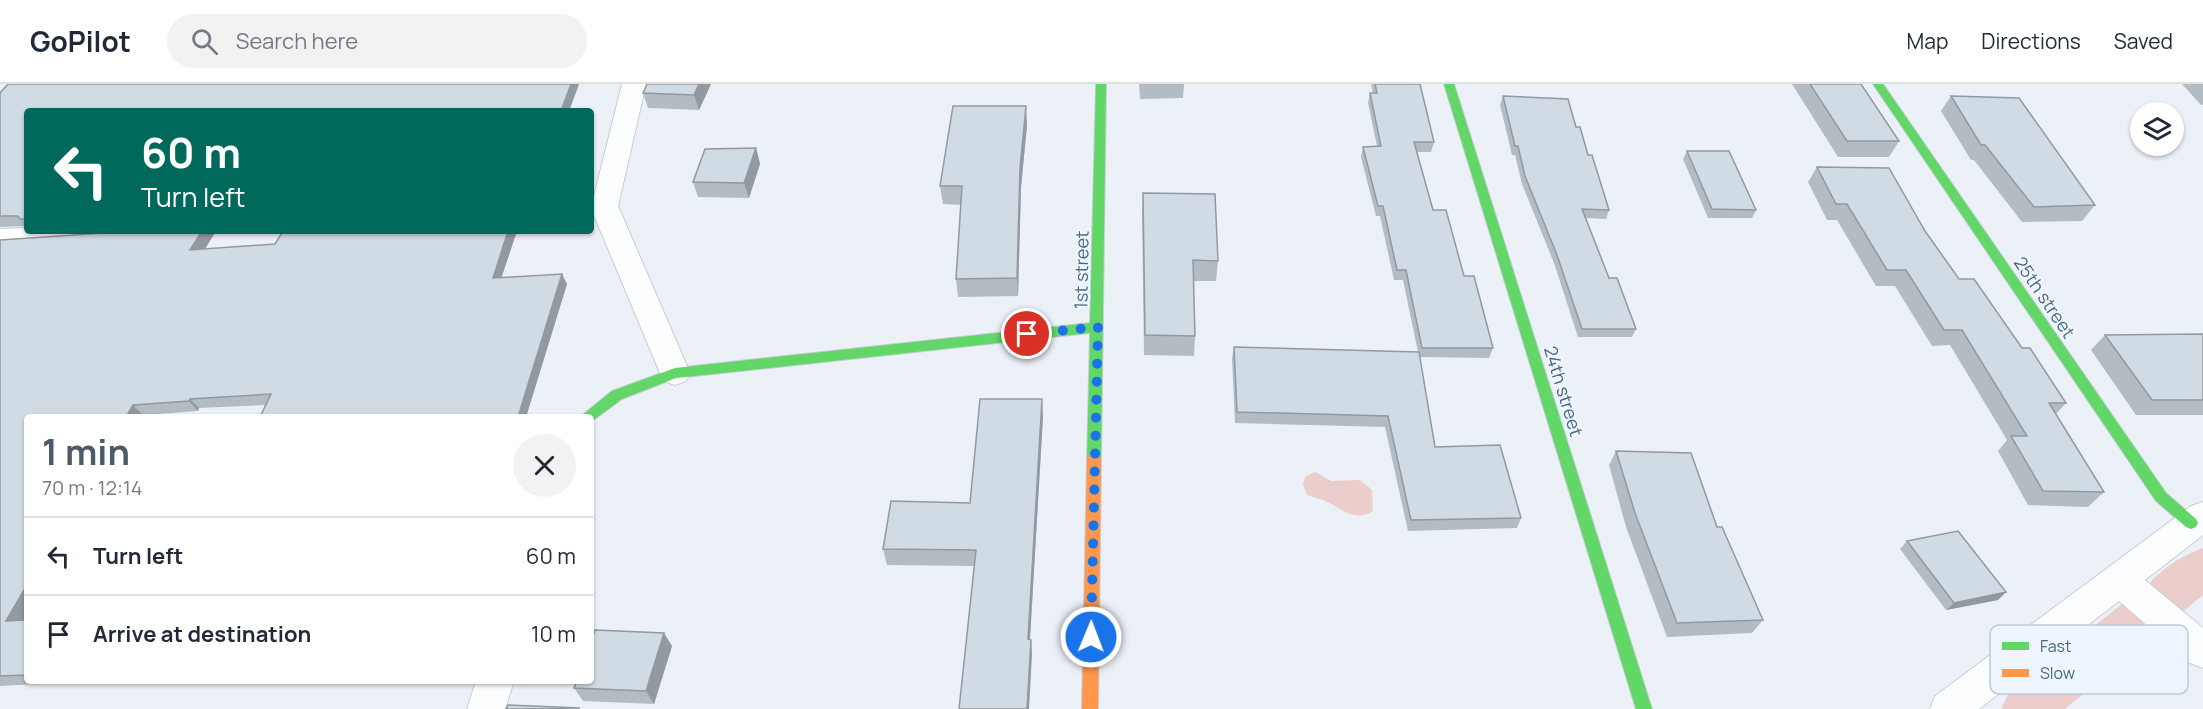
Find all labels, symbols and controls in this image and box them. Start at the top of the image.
search box [167,14,587,68]
text: GoPilot [30,22,131,60]
icon: search [188,25,221,58]
text: Search here [236,26,358,56]
text: Map [1907,27,1948,55]
text: Directions [1981,27,2081,55]
text: Saved [2114,27,2173,55]
map controls [2130,102,2184,156]
button: layers [2130,102,2184,156]
text: 60 m [141,123,241,181]
icon: left [42,132,120,210]
text: Turn left [141,178,245,215]
street label: 1st street [1068,231,1094,309]
street label: 25th street [2009,252,2081,342]
pin [1001,308,1052,359]
icon: arrive [1010,317,1043,350]
street label: 24th street [1539,343,1589,439]
text: 1 min [42,427,130,476]
button: close [513,434,576,497]
text: 70 m · 12:14 [42,474,143,501]
icon: left [42,540,75,573]
text: Turn left [93,541,183,571]
text: 60 m [526,541,576,571]
position arrow [1059,605,1123,669]
icon: arrive [42,618,75,651]
text: Arrive at destination [93,619,311,649]
text: 10 m [531,619,576,649]
legend [1990,625,2188,694]
text: Fast [2040,635,2071,657]
text: Slow [2040,662,2075,684]

